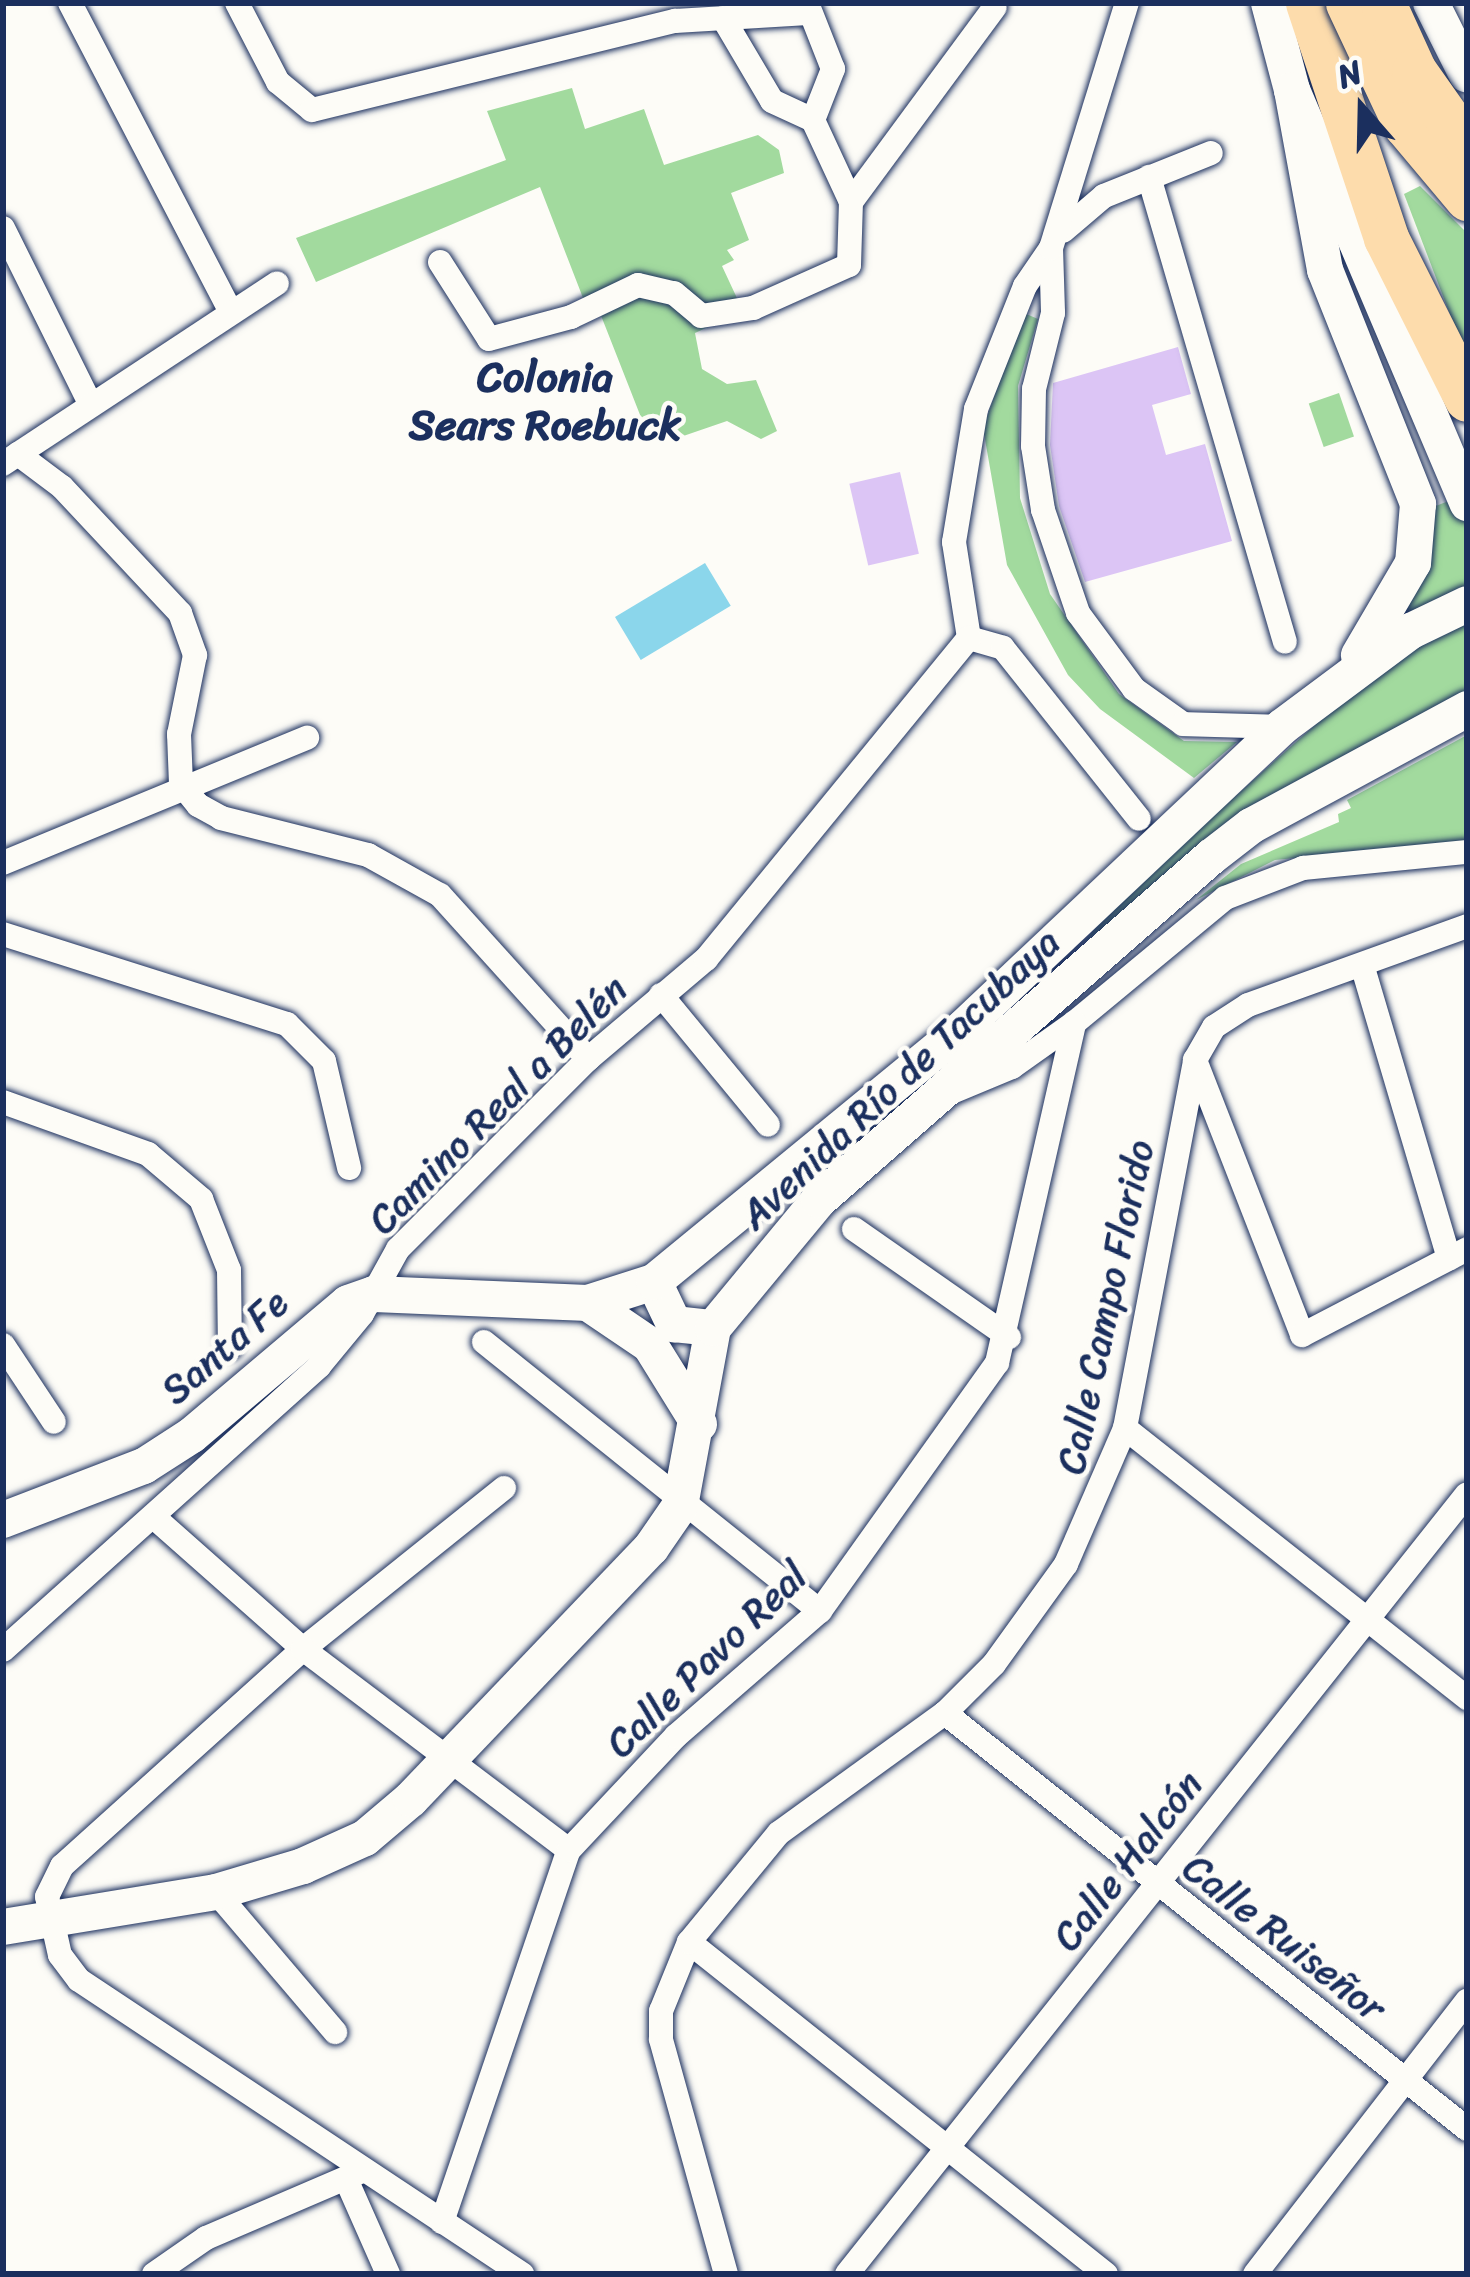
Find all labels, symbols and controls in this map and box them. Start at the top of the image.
text: N [1329,43,1370,105]
north arrow [1302,48,1422,168]
district label: Colonia Sears Roebuck [408,352,682,451]
street label: Avenida Río de Tacubaya [731,919,1069,1239]
street label: Camino Real a Belén [359,966,637,1244]
street label: Calle Campo Florido [1048,1136,1164,1478]
street label: Santa Fe [152,1279,298,1415]
street label: Calle Pavo Real [596,1552,818,1768]
street label: Calle Halcón [1043,1762,1213,1960]
street label: Calle Ruiseñor [1173,1844,1395,2032]

